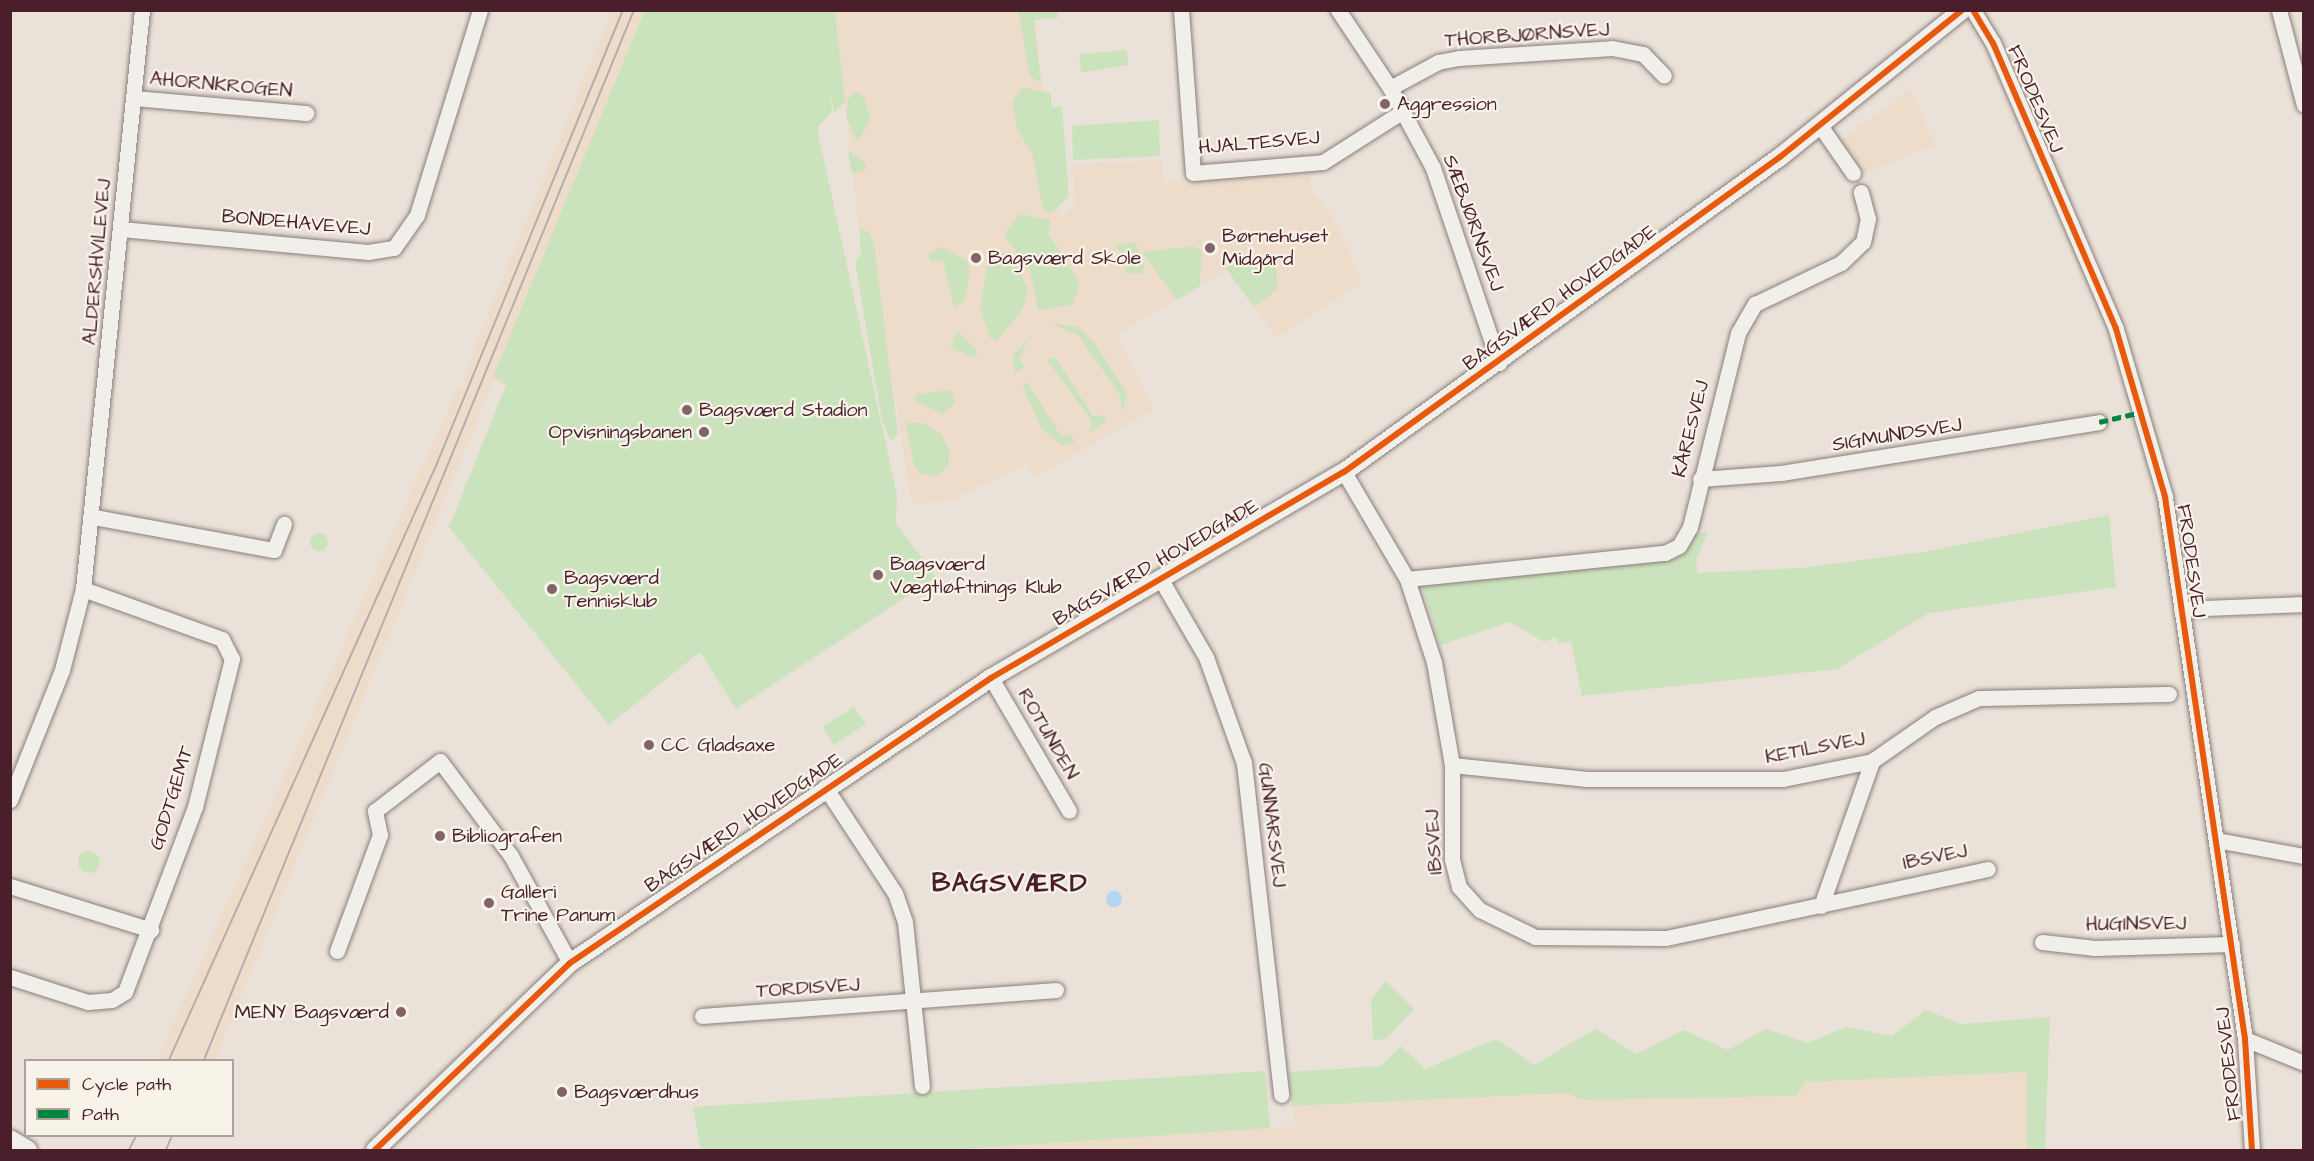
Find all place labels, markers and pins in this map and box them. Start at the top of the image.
place label: Aggression [1397,92,1497,116]
marker: Aggression [1378,97,1392,111]
place label: Børnehuset Midgård [1222,225,1328,272]
marker: Børnehuset Midgård [1203,241,1217,255]
place label: Bagsværd Skole [988,246,1141,270]
marker: Bagsværd Skole [969,251,983,265]
place label: Bagsværd Stadion [699,398,868,422]
marker: Bagsværd Stadion [680,403,694,417]
place label: Opvisningsbanen [548,420,692,444]
marker: Opvisningsbanen [697,425,711,439]
place label: Bagsværd Vægtløftnings Klub [890,552,1062,599]
place label: Bagsværd Tennisklub [564,566,659,613]
marker: Bagsværd Vægtløftnings Klub [871,568,885,582]
marker: Bagsværd Tennisklub [545,582,559,596]
place label: CC Gladsaxe [661,733,775,757]
marker: CC Gladsaxe [642,738,656,752]
place label: Bibliografen [452,824,562,848]
marker: Bibliografen [433,829,447,843]
place label: Galleri Trine Panum [501,880,615,927]
marker: Galleri Trine Panum [482,896,496,910]
place label: MENY Bagsværd [235,1000,389,1024]
marker: MENY Bagsværd [394,1005,408,1019]
place label: Bagsværdhus [574,1080,699,1104]
marker: Bagsværdhus [555,1085,569,1099]

